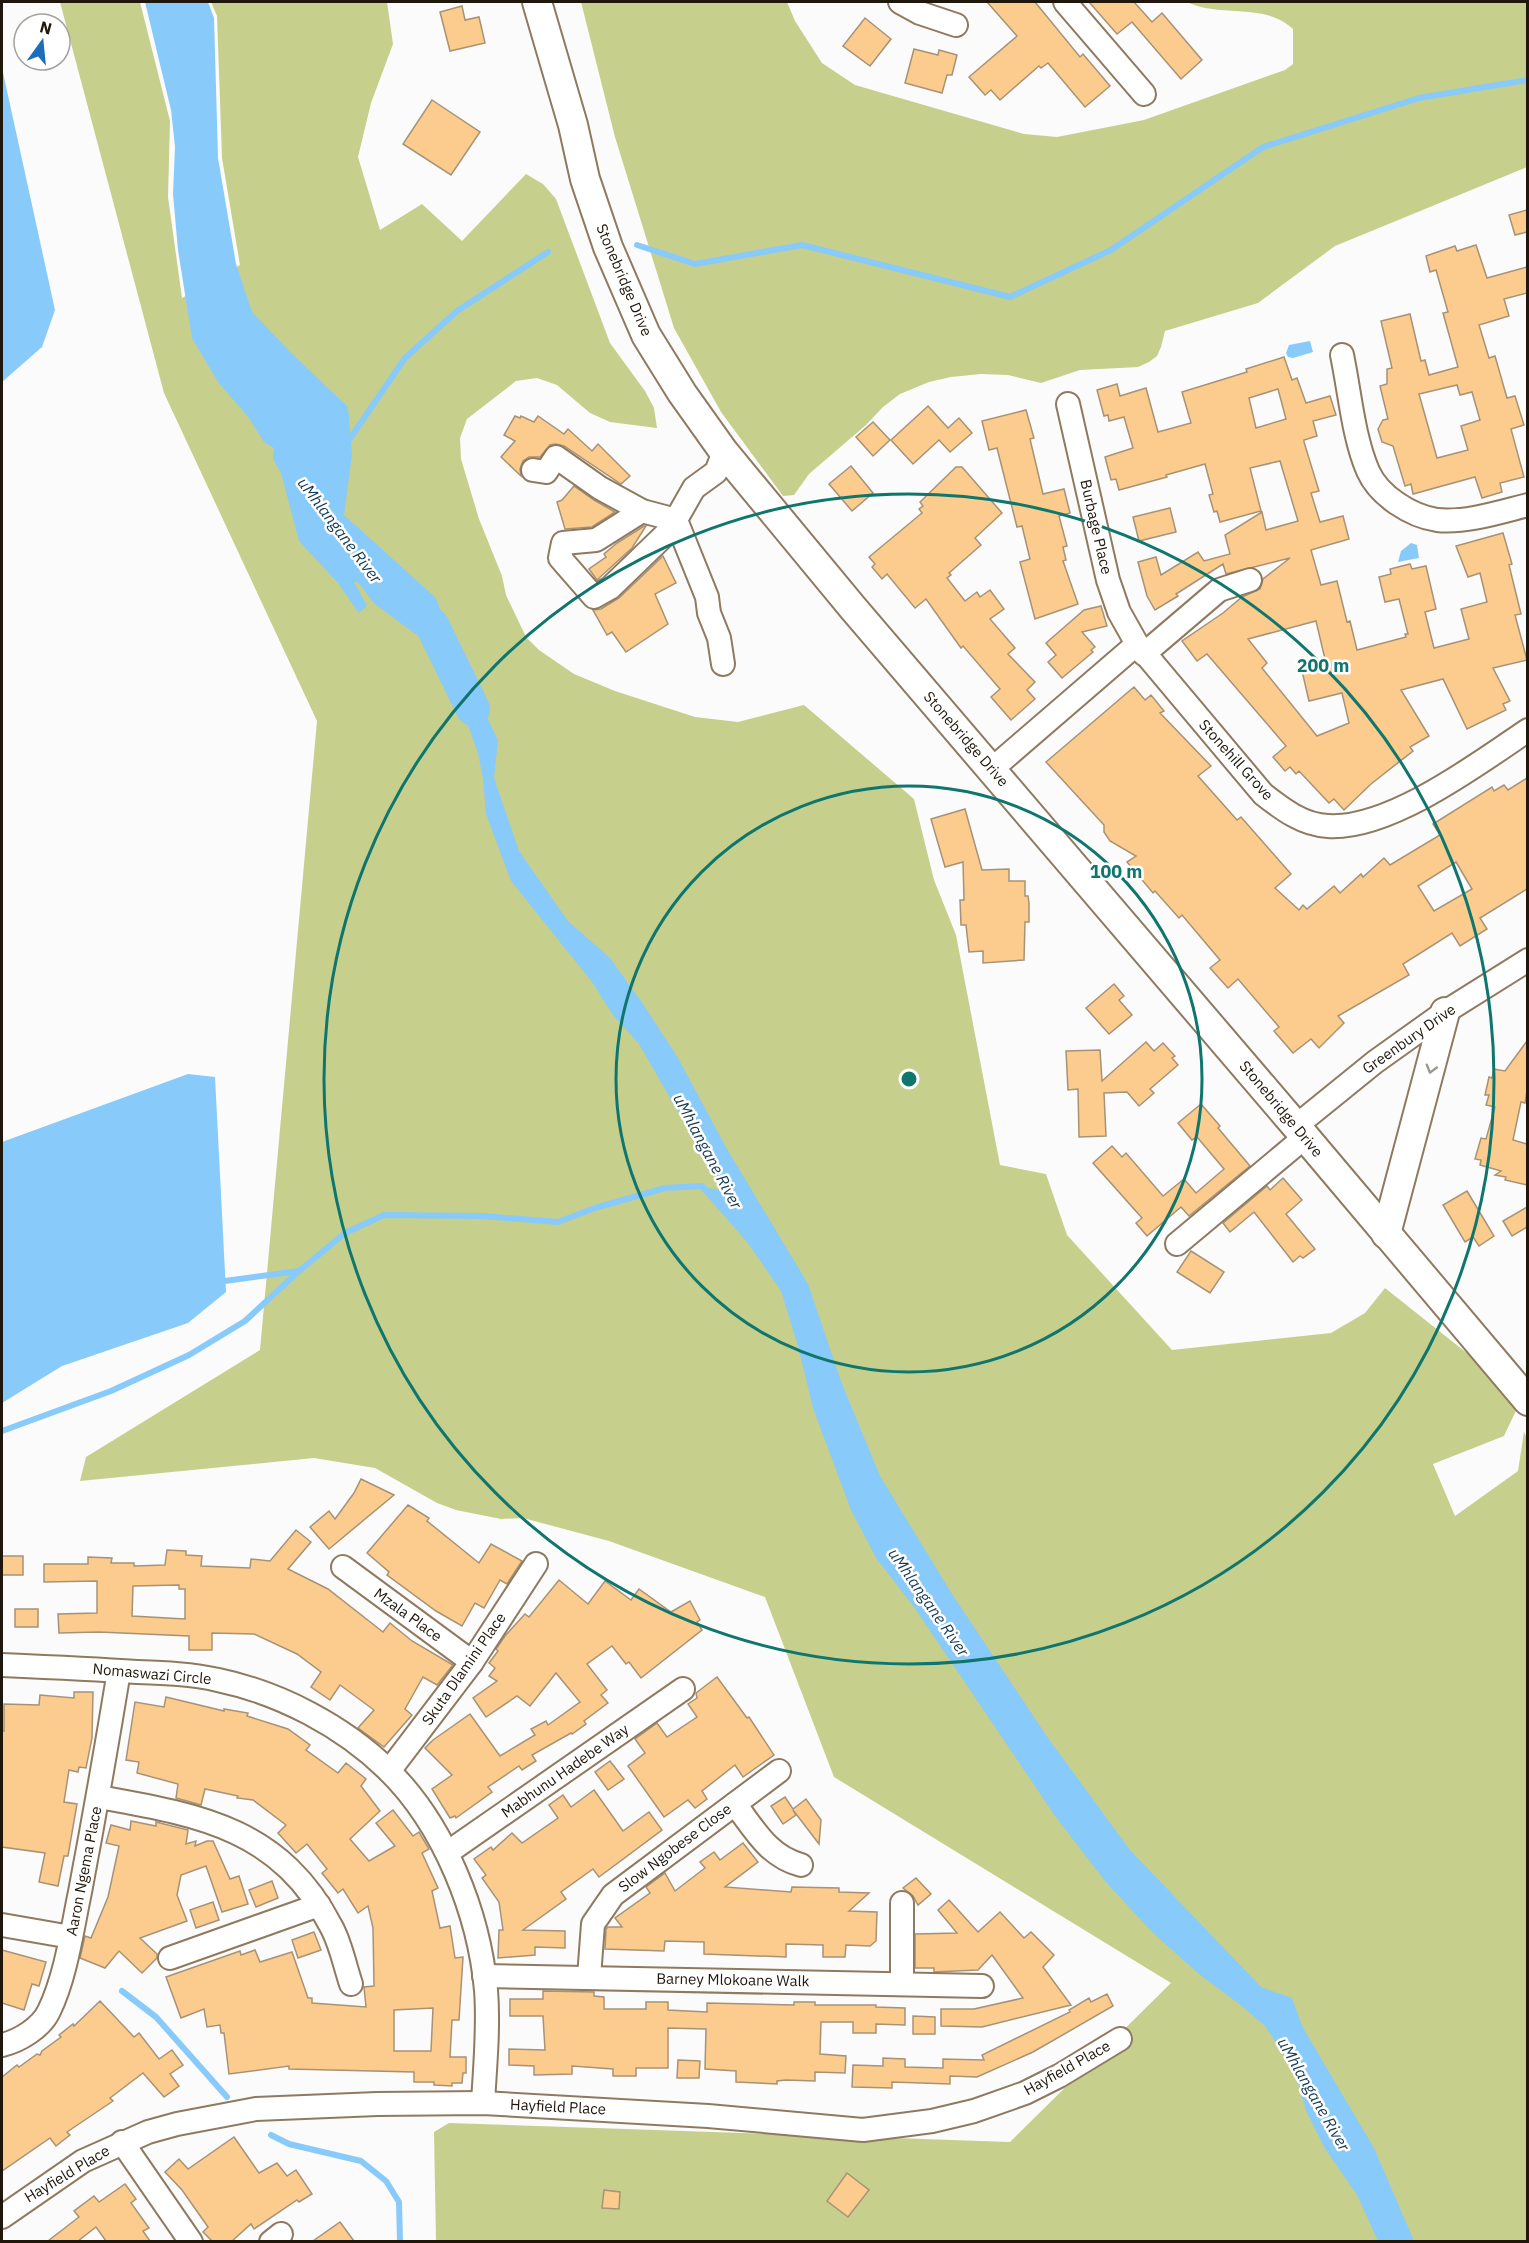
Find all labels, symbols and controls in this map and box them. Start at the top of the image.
north arrow [12,12,72,72]
text: N [38,16,54,39]
street label: Stonebridge Drive [592,221,657,339]
water label: uMhlangane River [294,473,387,588]
street label: Burbage Place [1076,477,1117,576]
text: 200 m [1297,654,1349,677]
street label: Stonebridge Drive [920,687,1013,790]
street label: Stonehill Grove [1195,715,1278,804]
text: 100 m [1090,860,1142,883]
street label: Greenbury Drive [1358,999,1459,1078]
street label: Stonebridge Drive [1235,1057,1327,1161]
one-way arrow [1426,1063,1438,1074]
centre of rings [899,1069,919,1089]
water label: uMhlangane River [669,1090,747,1213]
water label: uMhlangane River [884,1544,974,1661]
street label: Mzala Place [370,1583,446,1646]
street label: Skuta Dlamini Place [418,1609,510,1729]
street label: Nomaswazi Circle [92,1659,212,1688]
street label: Mabhunu Hadebe Way [497,1719,632,1822]
street label: Slow Ngobese Close [615,1799,735,1896]
street label: Aaron Ngema Place [62,1804,105,1937]
street label: Barney Mlokoane Walk [656,1969,810,1990]
water label: uMhlangane River [1273,2034,1355,2155]
street label: Hayfield Place [1020,2036,1113,2099]
street label: Hayfield Place [510,2095,606,2119]
street label: Hayfield Place [21,2141,113,2206]

